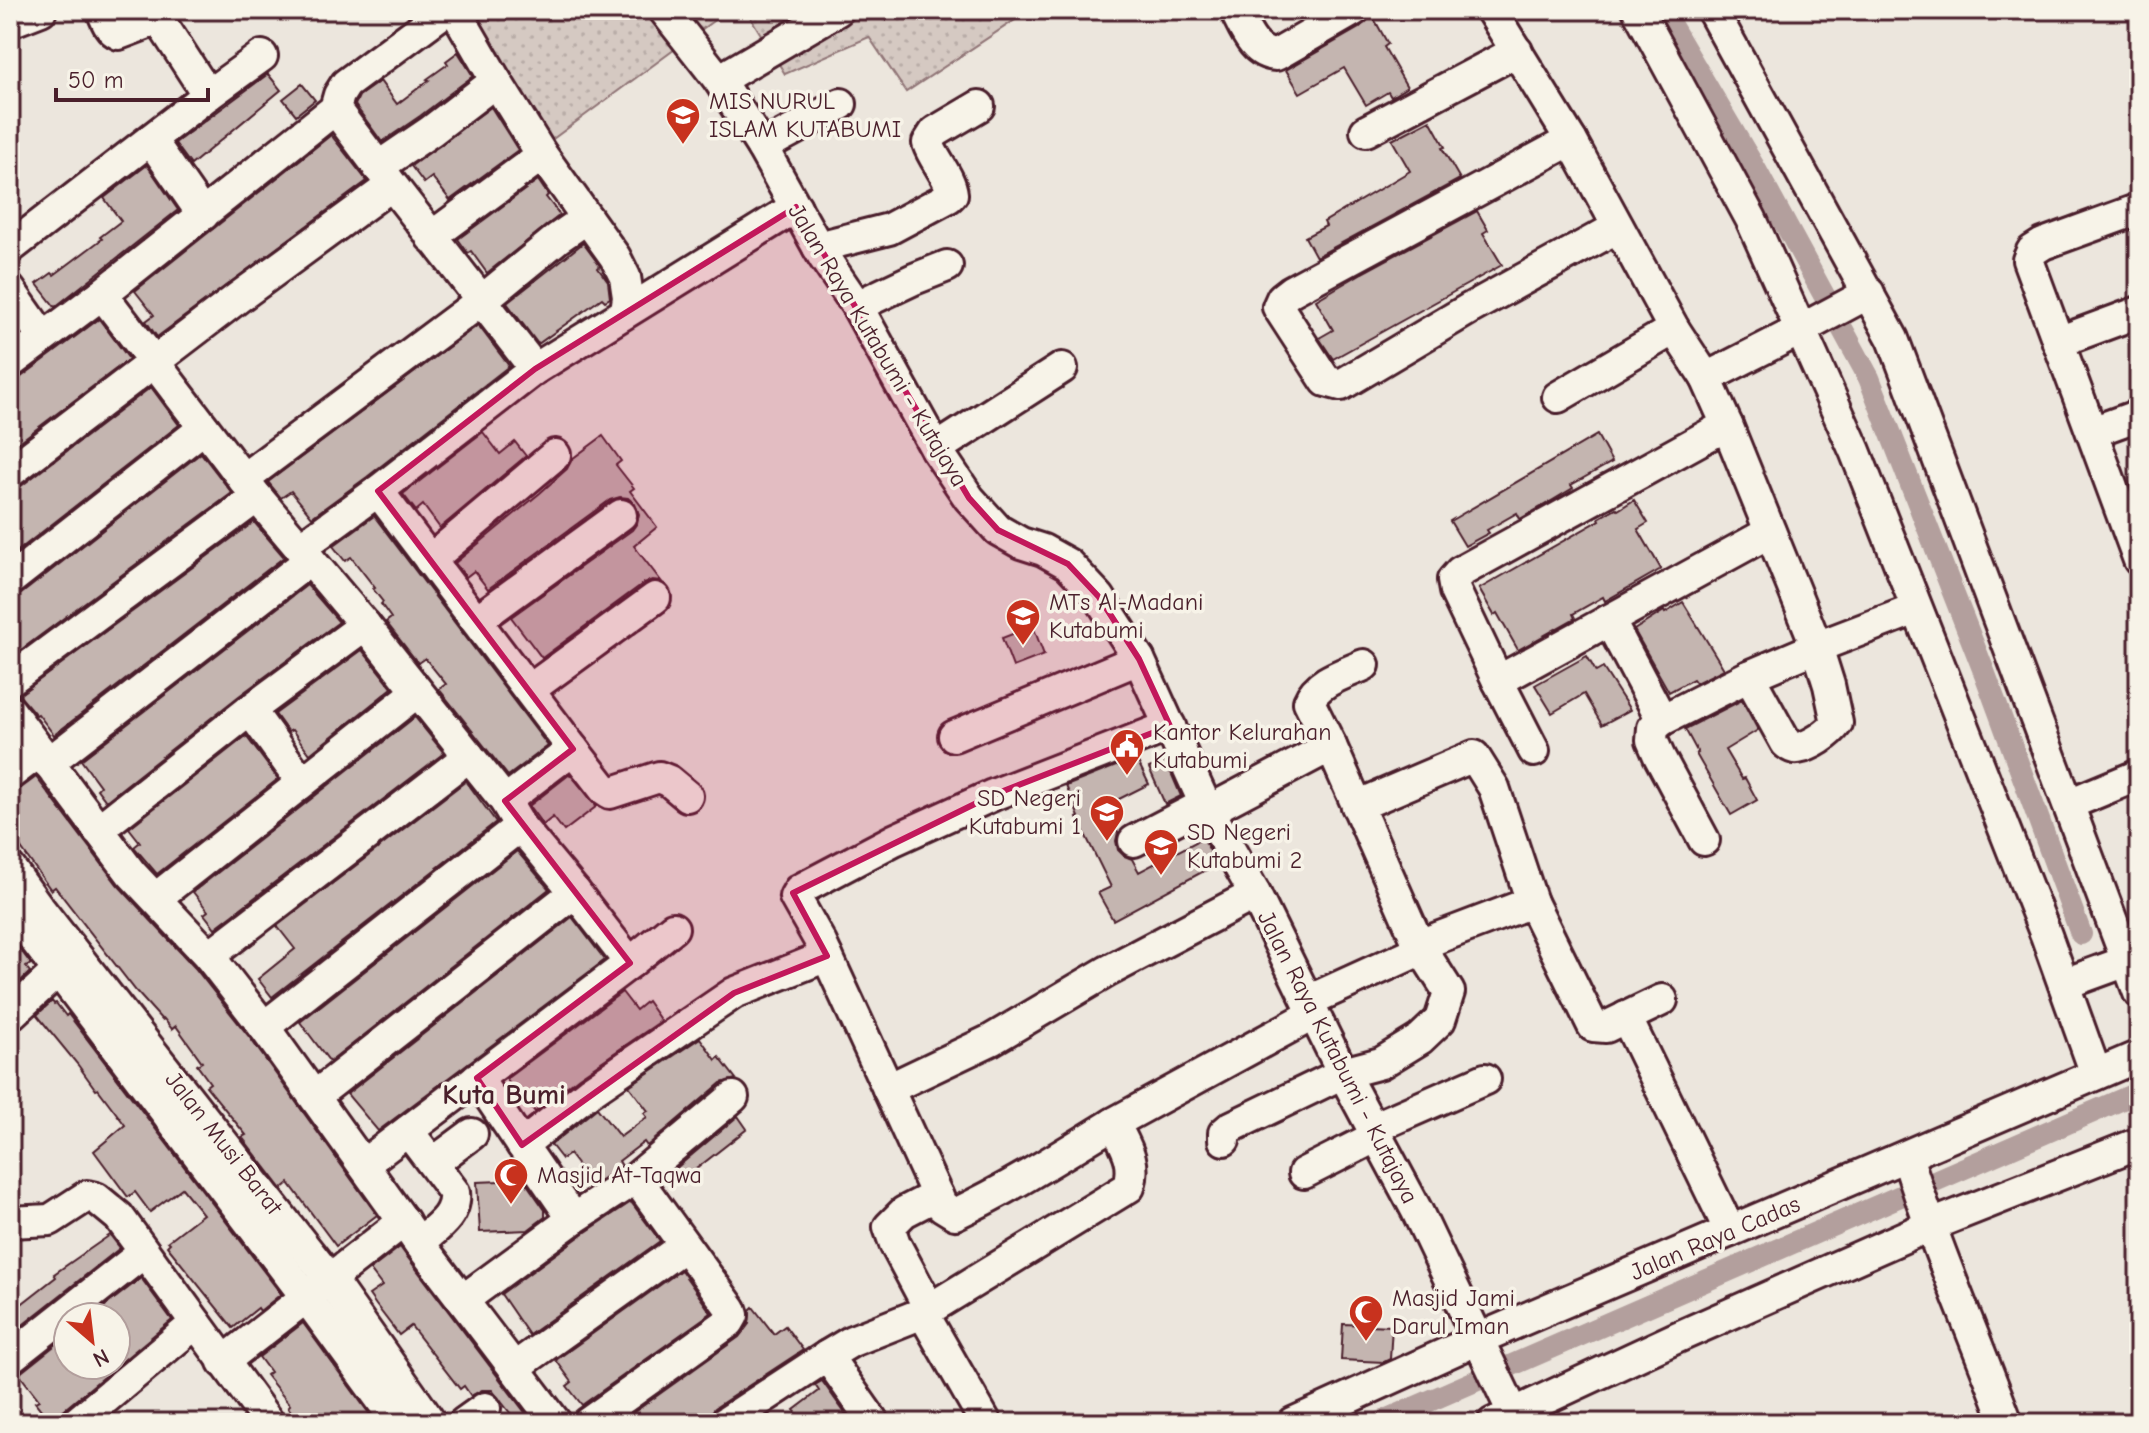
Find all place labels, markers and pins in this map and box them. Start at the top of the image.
place label: MIS NURUL ISLAM KUTABUMI [709,87,901,143]
school or university icon: MIS NURUL ISLAM KUTABUMI [664,96,702,146]
place label: MTs Al-Madani Kutabumi [1049,588,1203,644]
school or university icon: MTs Al-Madani Kutabumi [1004,597,1042,647]
place label: Kantor Kelurahan Kutabumi [1153,718,1331,774]
public building icon: Kantor Kelurahan Kutabumi [1108,727,1146,777]
place label: SD Negeri Kutabumi 1 [969,784,1081,840]
school or university icon: SD Negeri Kutabumi 1 [1088,793,1126,843]
place label: SD Negeri Kutabumi 2 [1187,818,1302,874]
school or university icon: SD Negeri Kutabumi 2 [1142,827,1180,877]
mosque icon: Masjid At-Taqwa [492,1156,530,1206]
place label: Masjid At-Taqwa [537,1161,702,1189]
place label: Masjid Jami Darul Iman [1392,1284,1515,1340]
mosque icon: Masjid Jami Darul Iman [1347,1293,1385,1343]

